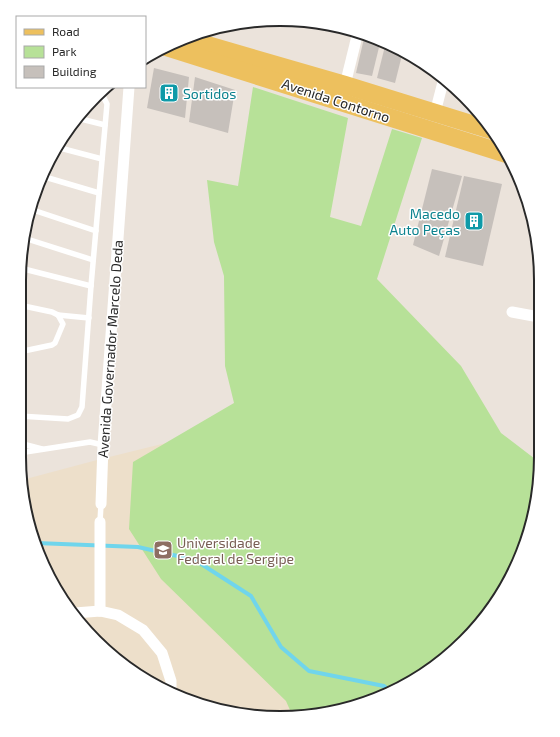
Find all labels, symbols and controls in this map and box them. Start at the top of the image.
legend [16,16,146,88]
text: Road [52,24,80,38]
text: Park [52,44,77,58]
text: Building [52,64,97,78]
street label: Avenida Contorno [280,74,392,126]
building icon: Sortidos [158,82,180,104]
place label: Sortidos [183,85,236,102]
place label: Macedo Auto Peças [390,205,460,239]
building icon: Macedo Auto Peças [463,210,485,232]
street label: Avenida Governador Marcelo Deda [94,239,126,459]
place label: Universidade Federal de Sergipe [177,534,294,567]
school or university icon: Universidade Federal de Sergipe [152,539,174,561]

